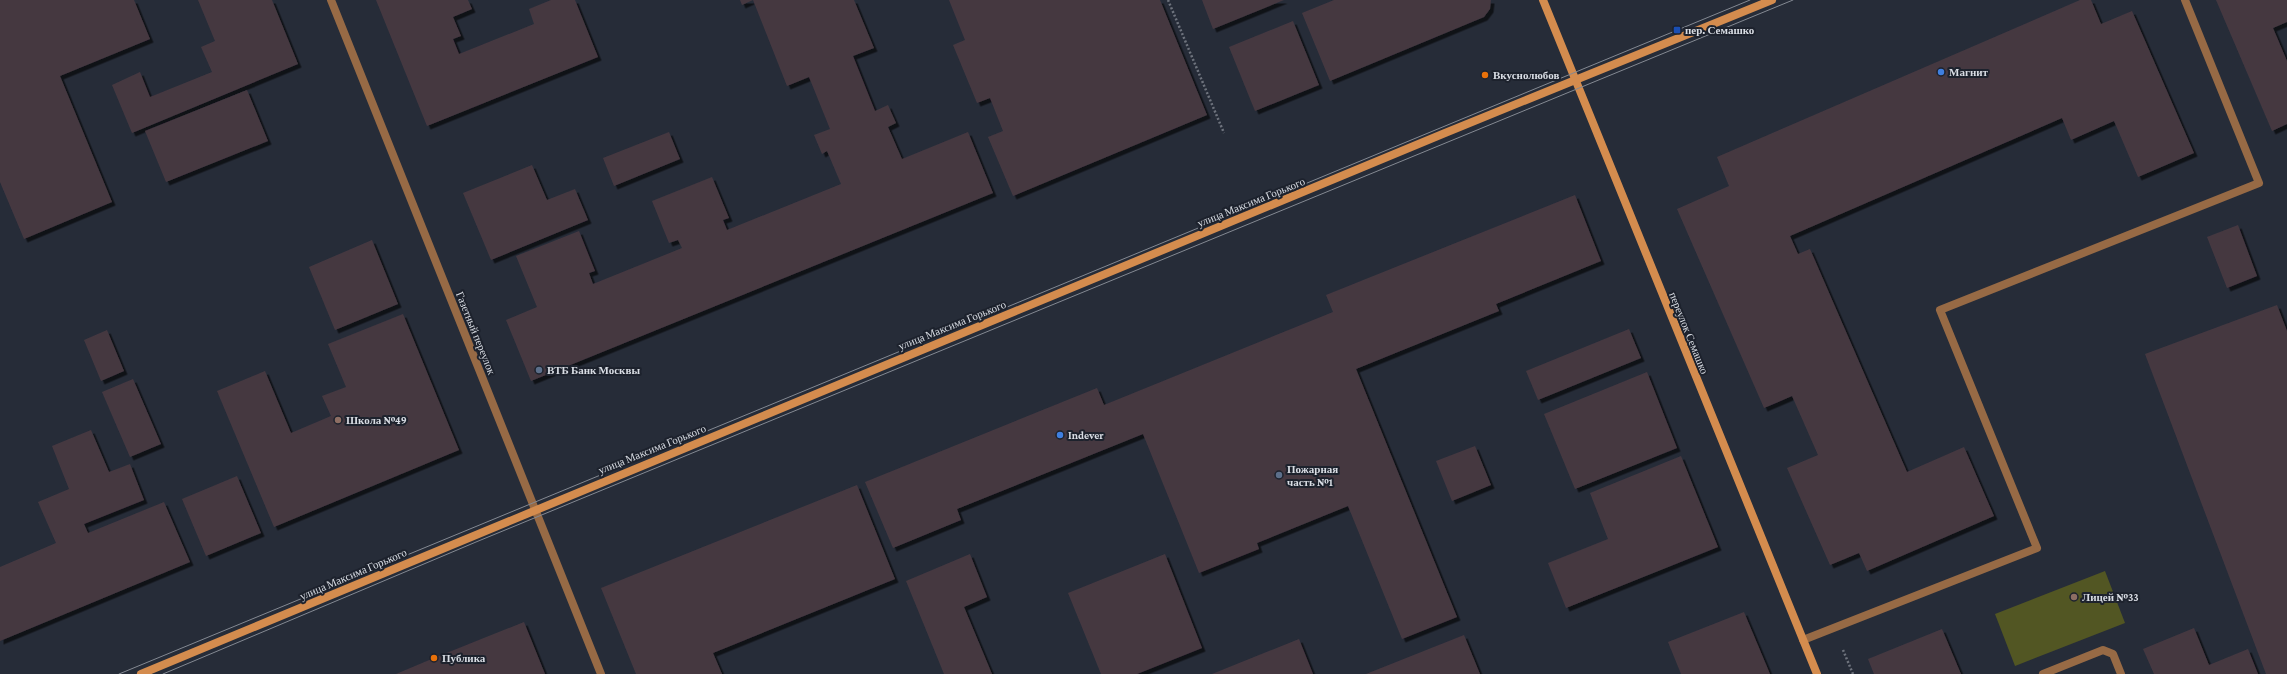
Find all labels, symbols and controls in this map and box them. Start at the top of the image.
place label: пер. Семашко [1685,24,1755,36]
marker: пер. Семашко [1672,25,1682,35]
place label: Магнит [1949,66,1989,78]
marker: Магнит [1936,67,1946,77]
place label: Вкуснолюбов [1493,69,1559,81]
marker: Вкуснолюбов [1480,70,1490,80]
street label: улица Максима Горького [1195,175,1307,229]
street label: Газетный переулок [454,290,498,377]
street label: переулок Семашко [1667,290,1711,376]
street label: улица Максима Горького [896,298,1008,352]
place label: ВТБ Банк Москвы [547,364,640,376]
marker: ВТБ Банк Москвы [534,365,544,375]
place label: Школа №49 [346,414,407,426]
marker: Школа №49 [333,415,343,425]
street label: улица Максима Горького [596,422,708,476]
place label: Indever [1068,429,1104,441]
marker: Indever [1055,430,1065,440]
place label: Пожарная часть №1 [1287,463,1338,488]
marker: Пожарная часть №1 [1274,470,1284,480]
street label: улица Максима Горького [298,546,409,602]
place label: Лицей №33 [2082,591,2139,603]
marker: Лицей №33 [2069,592,2079,602]
place label: Публика [442,652,486,664]
marker: Публика [429,653,439,663]

